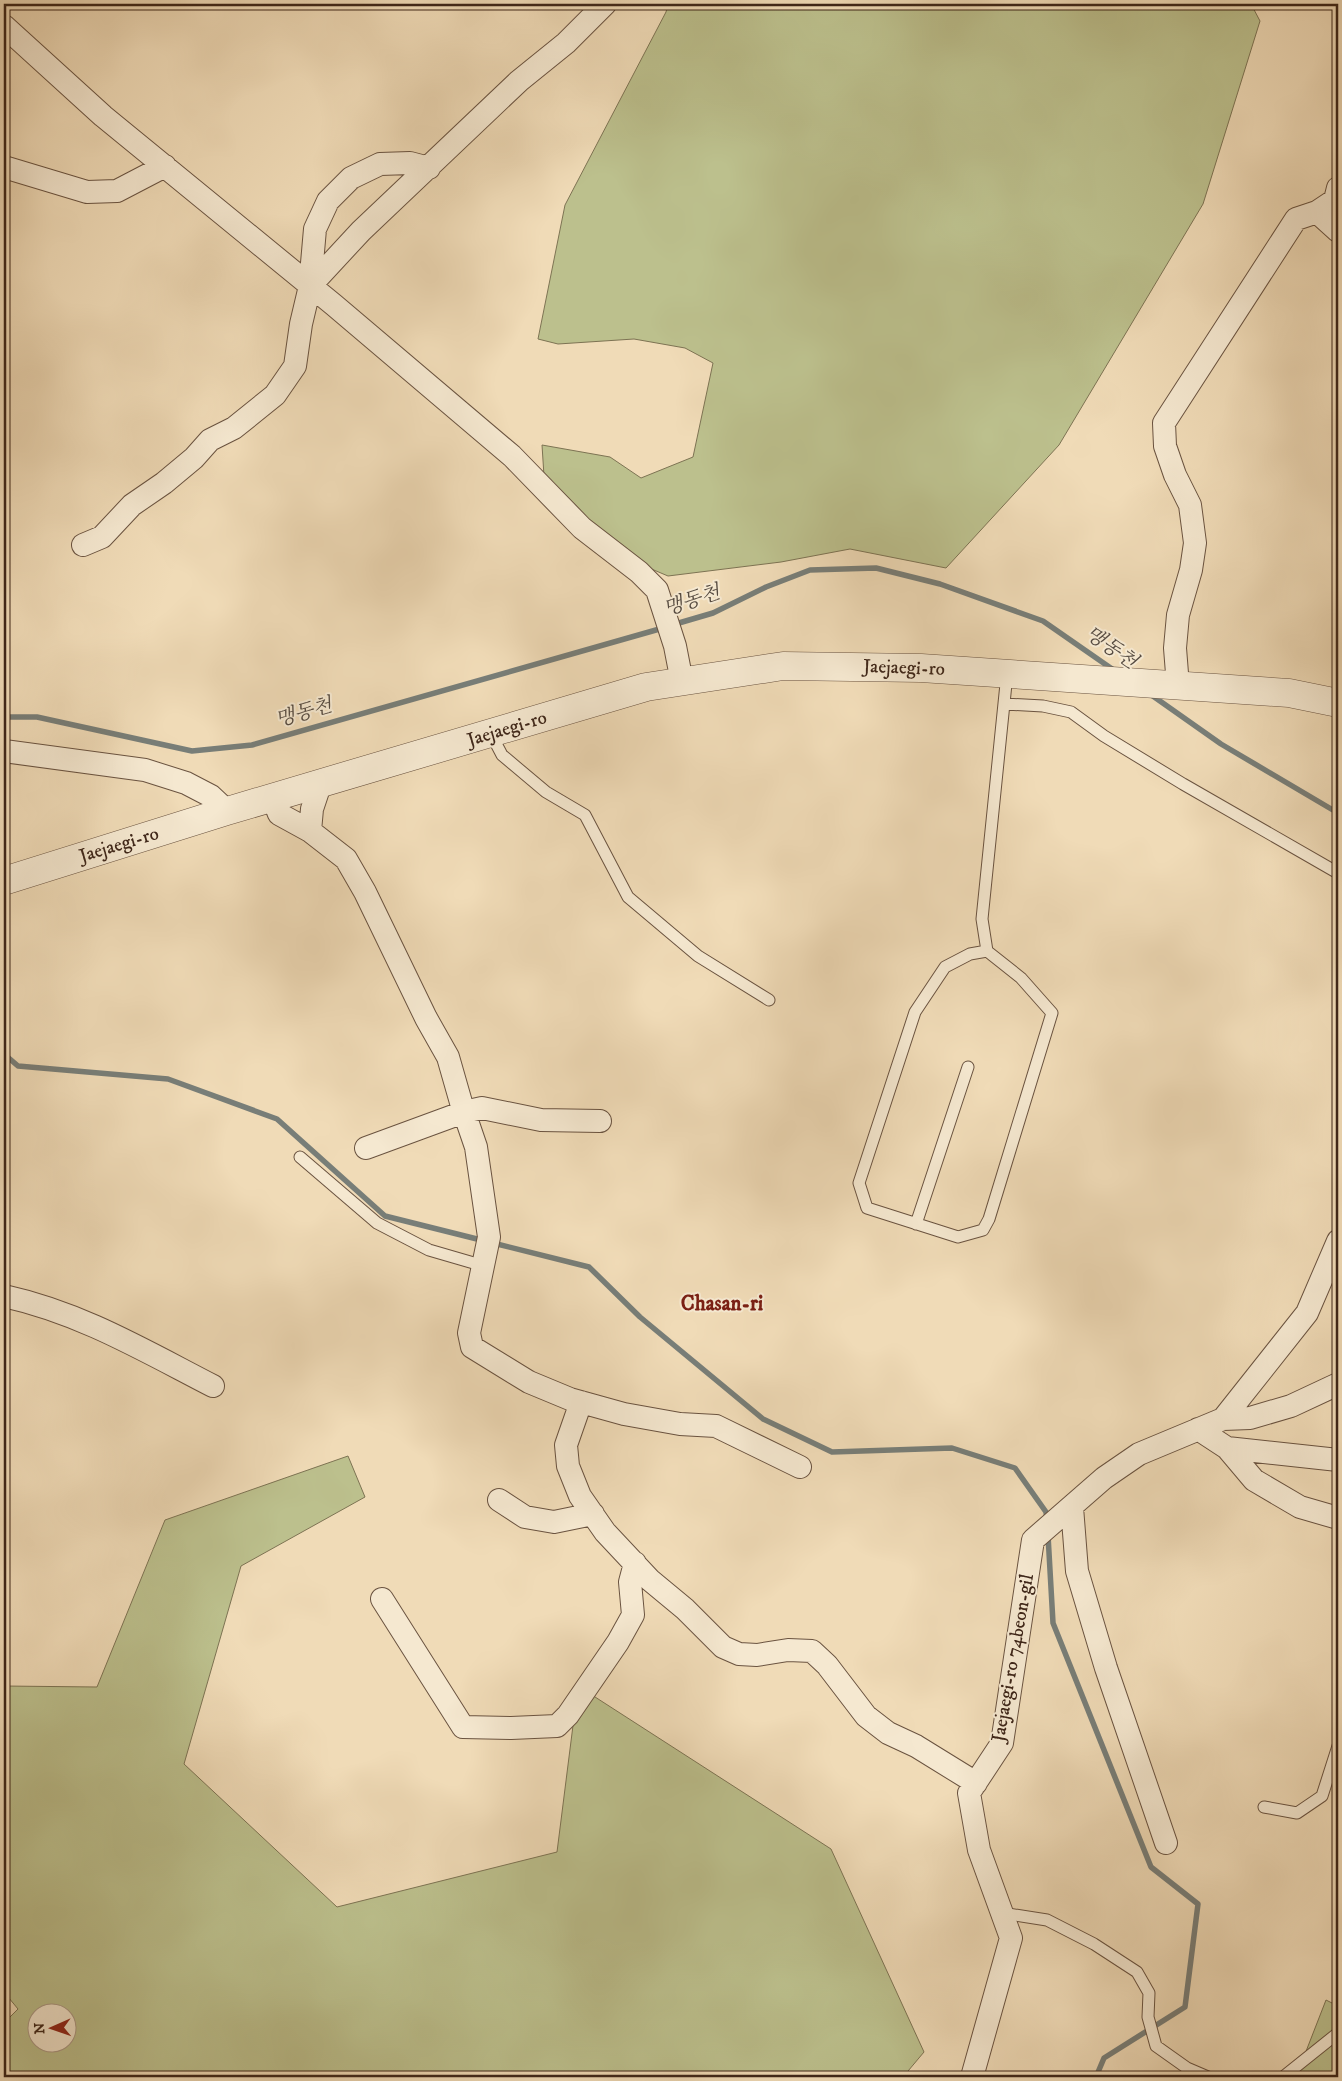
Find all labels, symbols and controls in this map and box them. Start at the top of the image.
water label: 맹동천 [661,580,725,622]
water label: 맹동천 [1080,621,1143,676]
street label: Jaejaegi-ro [861,655,945,681]
water label: 맹동천 [273,693,337,733]
street label: Jaejaegi-ro [463,706,549,753]
street label: Jaejaegi-ro [75,822,161,869]
district label: Chasan-ri [681,1291,764,1317]
street label: Jaejaegi-ro 74beon-gil [987,1572,1039,1746]
north arrow [28,2004,78,2054]
text: N [31,2022,49,2034]

